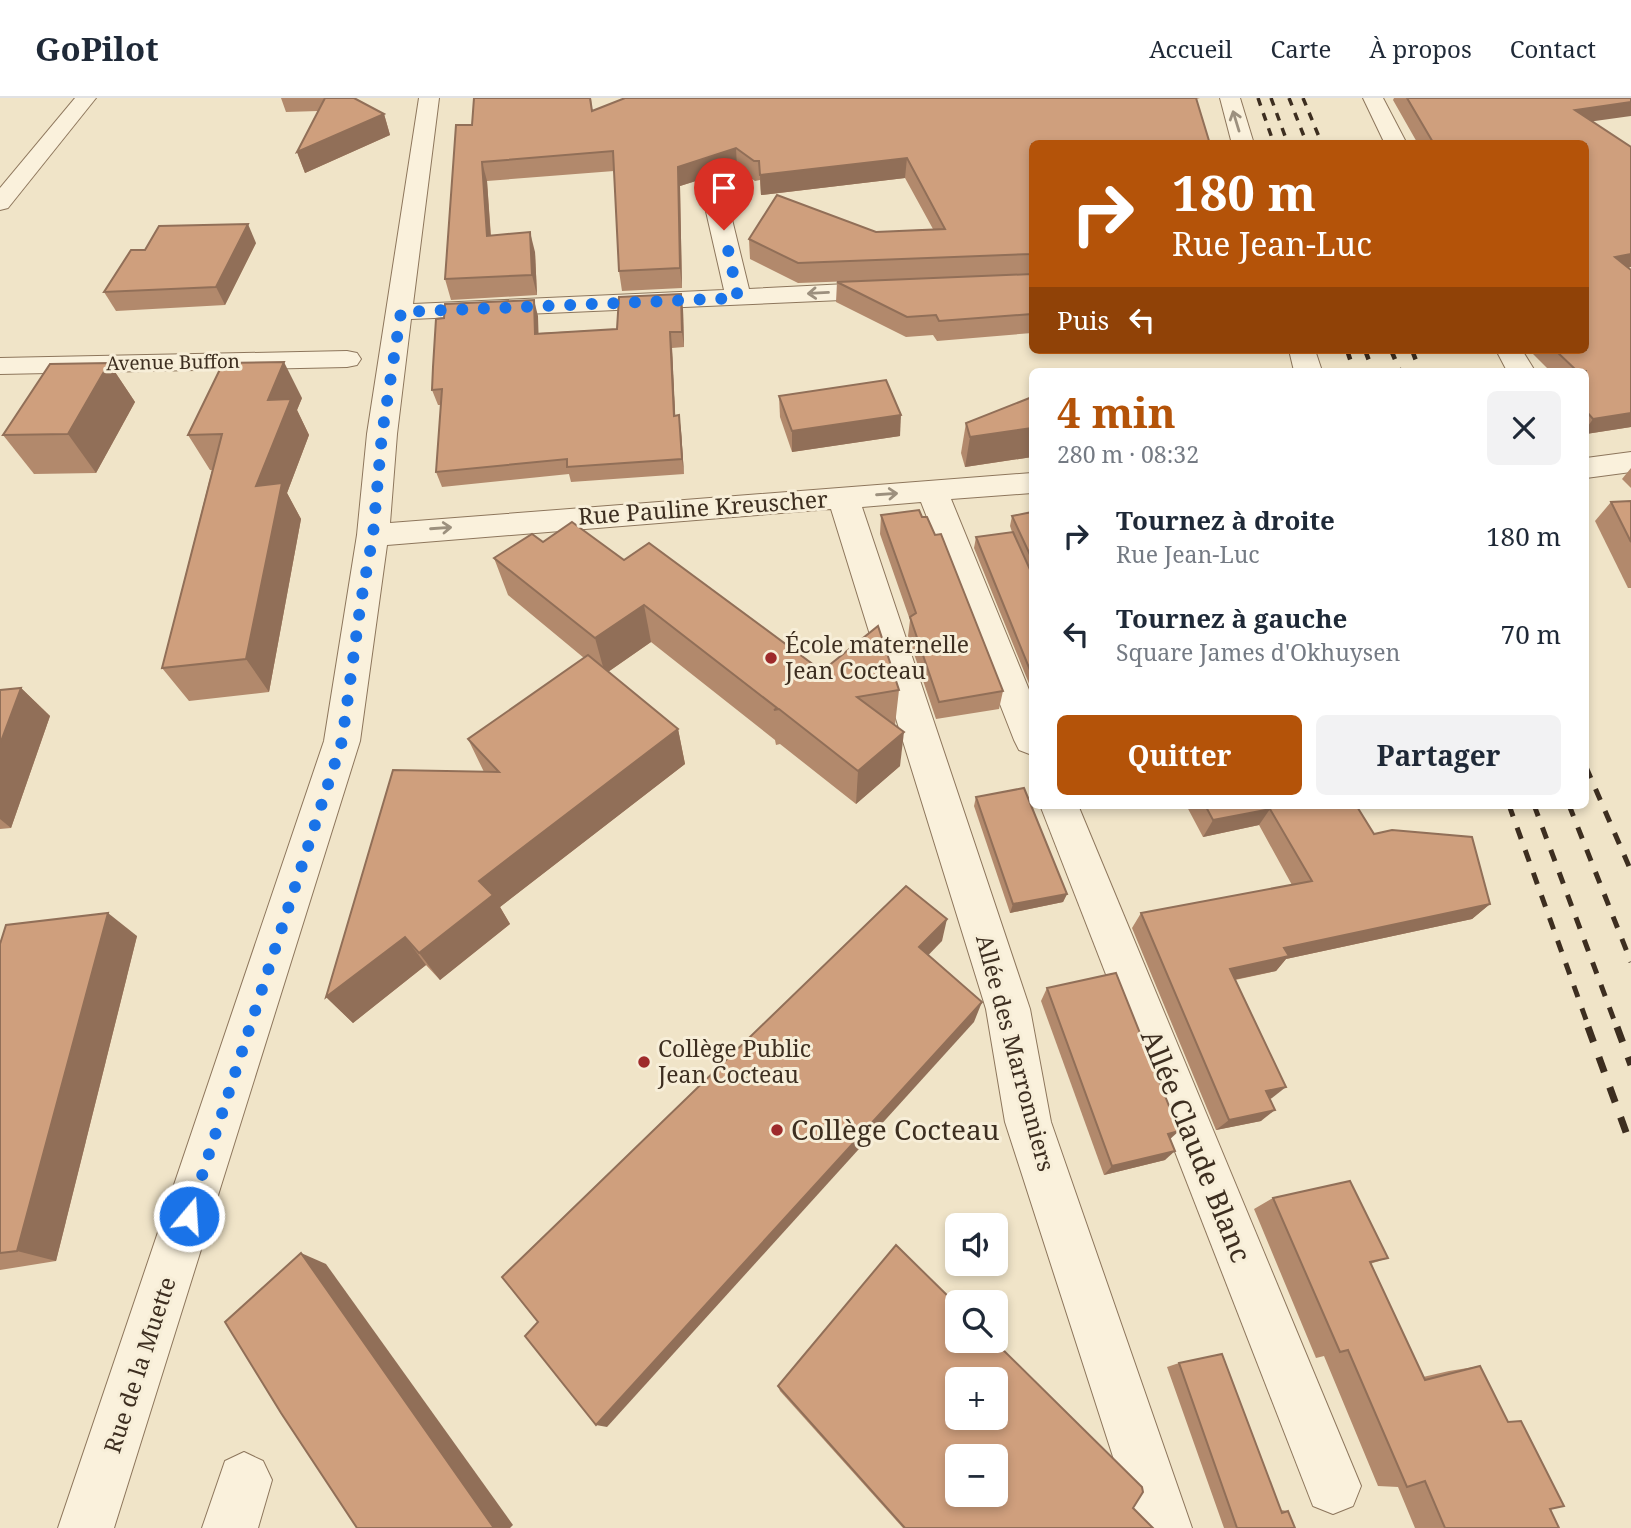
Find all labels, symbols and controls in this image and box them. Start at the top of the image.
text: GoPilot [35,26,159,71]
text: Accueil [1149,32,1232,65]
text: Carte [1270,32,1331,65]
text: À propos [1369,32,1472,65]
text: Contact [1510,32,1596,65]
one-way arrow [1229,110,1242,132]
pin [694,158,754,230]
text: 180 m [1172,159,1316,225]
icon: right [1057,168,1148,259]
icon: arrive [705,169,743,207]
text: Rue Jean-Luc [1172,222,1372,265]
one-way arrow [806,287,829,300]
icon: left [1123,301,1161,339]
text: Puis [1057,302,1109,338]
street label: Avenue Buffon [106,348,240,376]
text: 4 min [1057,383,1176,440]
button: close [1487,391,1561,465]
text: 280 m · 08:32 [1057,438,1199,470]
street label: Rue Pauline Kreuscher [577,482,829,532]
one-way arrow [876,487,898,500]
text: Tournez à droite [1116,502,1335,538]
icon: right [1057,517,1095,555]
text: 180 m [1486,518,1561,554]
one-way arrow [429,521,451,534]
text: Rue Jean-Luc [1116,538,1260,570]
text: Tournez à gauche [1116,600,1347,636]
icon: left [1057,615,1095,653]
text: 70 m [1501,616,1561,652]
place label: École maternelle Jean Cocteau [784,628,969,686]
text: Square James d'Okhuysen [1116,636,1400,668]
marker: École maternelle Jean Cocteau [763,650,779,666]
button: Quitter [1057,715,1302,795]
button: Partager [1316,715,1561,795]
street label: Allée des Marronniers [969,931,1063,1175]
street label: Allée Claude Blanc [1133,1024,1261,1268]
place label: Collège Public Jean Cocteau [657,1032,811,1090]
marker: Collège Public Jean Cocteau [636,1054,652,1070]
place label: Collège Cocteau [791,1110,1000,1148]
marker: Collège Cocteau [769,1122,785,1138]
position arrow [152,1179,226,1253]
map controls [945,1213,1008,1507]
button: sound [945,1213,1008,1276]
street label: Rue de la Muette [95,1273,183,1457]
button: search [945,1290,1008,1353]
button: + [945,1367,1008,1430]
button: − [945,1444,1008,1507]

